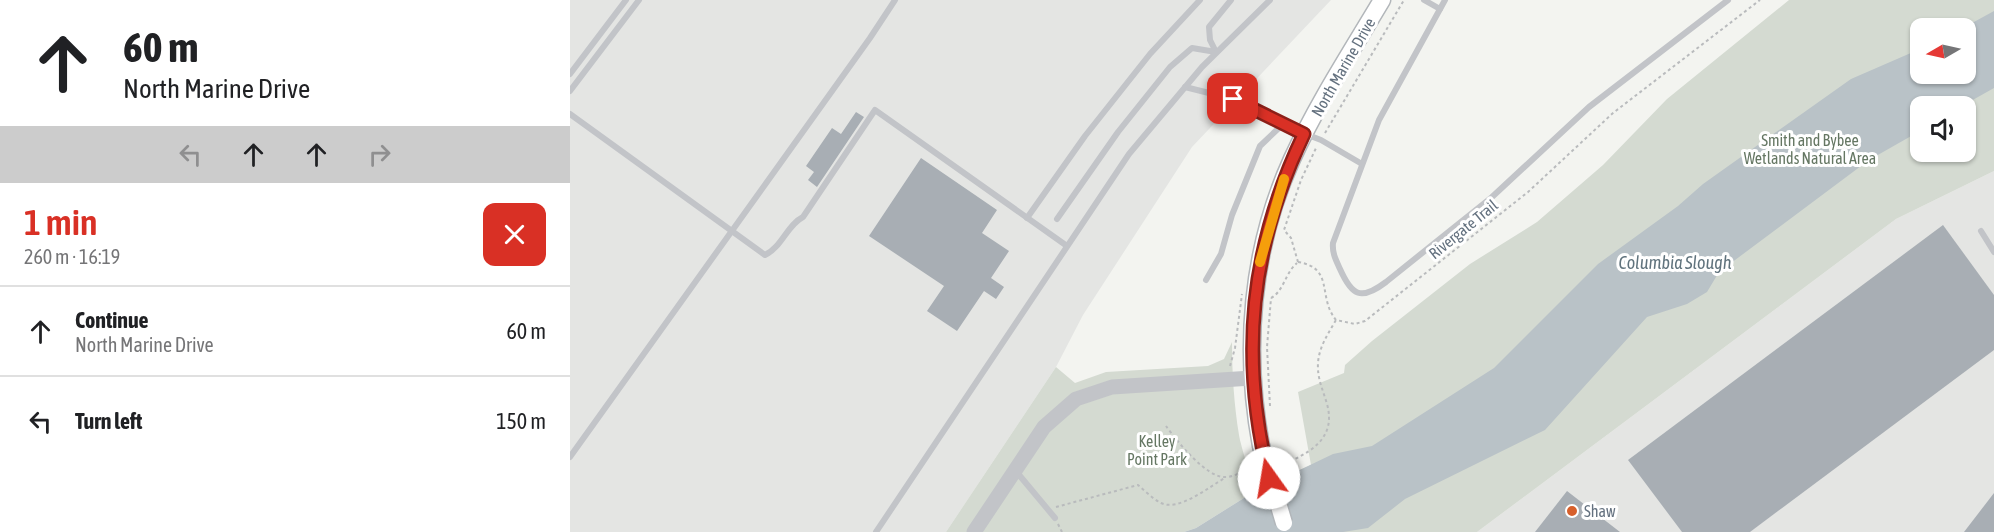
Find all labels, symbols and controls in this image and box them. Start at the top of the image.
street label: North Marine Drive [1307,14,1379,120]
north arrow [1910,18,1976,84]
map controls [1910,18,1976,162]
text: 60 m [123,23,198,71]
icon: ahead [24,24,102,102]
text: North Marine Drive [123,73,310,104]
pin [1207,73,1258,124]
icon: arrive [1216,82,1249,115]
button: sound [1910,96,1976,162]
park label: Smith and Bybee Wetlands Natural Area [1744,131,1876,167]
icon: left [174,138,207,171]
icon: ahead [237,138,270,171]
icon: ahead [300,138,333,171]
icon: right [363,138,396,171]
street label: Rivergate Trail [1425,195,1502,263]
text: 1 min [24,201,98,243]
button: close [483,203,546,266]
text: 260 m · 16:19 [24,245,120,268]
water label: Columbia Slough [1619,252,1732,273]
text: Continue [75,307,149,333]
icon: ahead [24,315,57,348]
text: 60 m [506,318,546,344]
text: North Marine Drive [75,333,214,356]
icon: left [24,405,57,438]
text: Turn left [75,408,142,434]
text: 150 m [496,408,546,434]
park label: Kelley Point Park [1127,432,1187,468]
position arrow [1237,446,1301,510]
place label: Shaw [1584,502,1616,520]
marker: Shaw [1565,504,1579,518]

